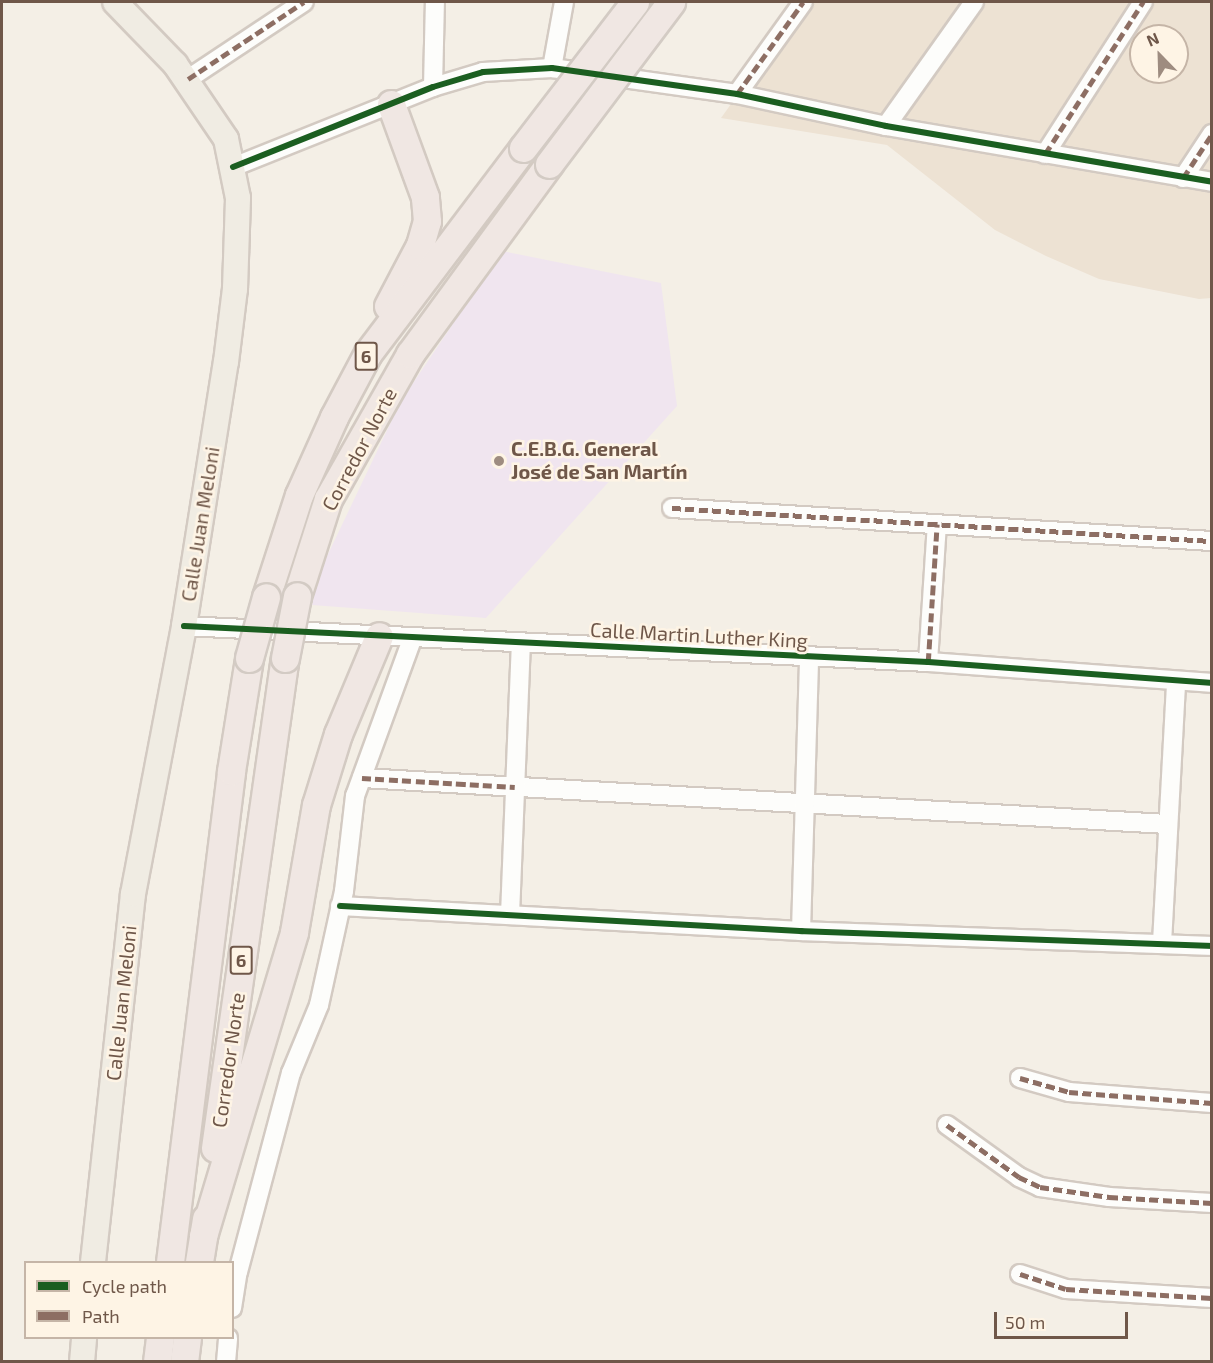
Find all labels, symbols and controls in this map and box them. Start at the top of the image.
north arrow [1129,24,1189,84]
text: N [1144,28,1162,50]
road number: 6 [354,341,378,371]
street label: Corredor Norte [316,383,402,515]
place label: C.E.B.G. General José de San Martín [511,437,687,484]
street label: Calle Juan Meloni [176,445,224,603]
marker: C.E.B.G. General José de San Martín [492,454,506,468]
street label: Calle Martin Luther King [589,617,809,653]
street label: Calle Juan Meloni [101,924,141,1082]
road number: 6 [229,945,253,975]
street label: Corredor Norte [207,991,249,1129]
legend [24,1261,234,1339]
text: Cycle path [82,1275,167,1297]
scale bar [997,1300,1130,1338]
text: Path [82,1305,120,1327]
text: 50 m [1005,1311,1045,1333]

